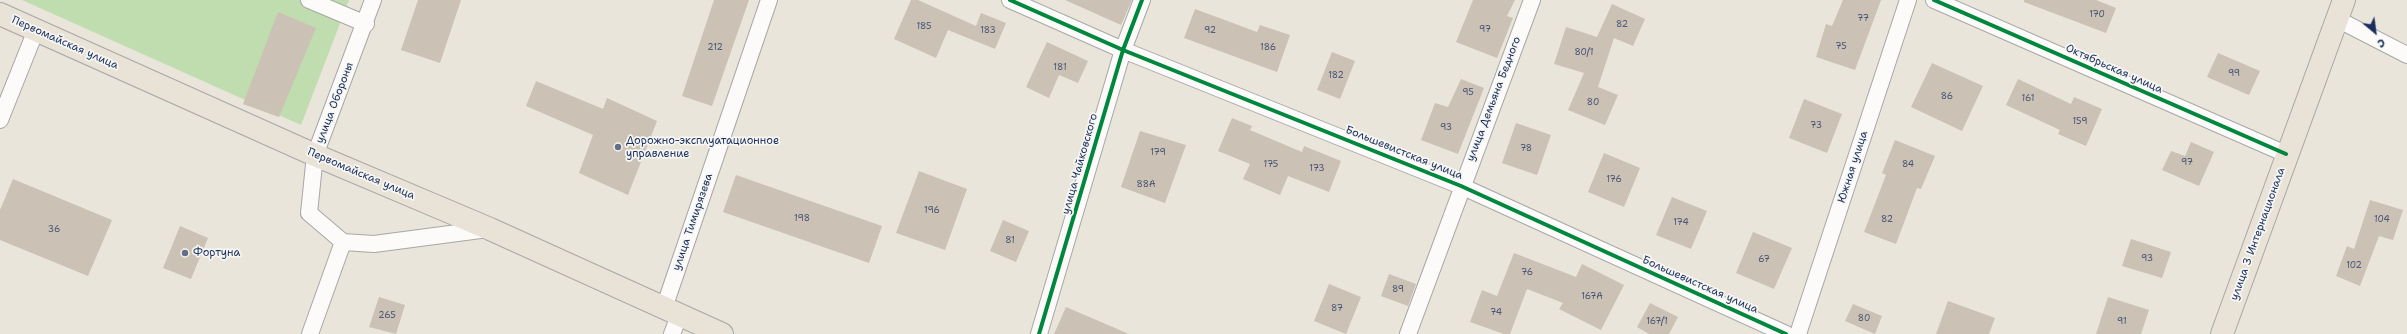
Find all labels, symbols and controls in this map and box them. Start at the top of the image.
house number: 170 [2089,10,2105,20]
north arrow [2355,12,2395,52]
street label: Первомайская улица [10,13,120,73]
house number: 77 [1857,14,1869,24]
house number: 82 [1616,20,1628,30]
house number: 185 [916,22,932,32]
house number: 97 [1479,25,1491,35]
house number: 183 [980,26,996,36]
house number: 92 [1204,26,1216,36]
street label: улица Демьяна Бедного [1464,35,1524,163]
text: С [2374,35,2388,51]
house number: 75 [1835,42,1847,52]
street label: Октябрьская улица [2063,42,2165,96]
house number: 212 [707,43,723,53]
house number: 186 [1260,43,1276,53]
house number: 80/1 [1574,48,1594,58]
street label: улица Обороны [314,61,356,145]
house number: 181 [1053,63,1067,73]
house number: 99 [2228,69,2240,79]
house number: 182 [1328,71,1344,81]
house number: 95 [1462,88,1474,98]
house number: 86 [1941,92,1953,102]
house number: 161 [2022,94,2034,104]
house number: 80 [1587,98,1599,108]
street label: улица Чайковского [1059,112,1101,216]
house number: 159 [2073,117,2087,127]
house number: 73 [1810,121,1822,131]
street label: Большевистская улица [1343,123,1465,183]
house number: 93 [1440,123,1452,133]
street label: Южная улица [1835,129,1871,205]
place label: Дорожно-эксплуатационное управление [626,134,779,160]
marker: Дорожно-эксплуатационное управление [613,142,623,152]
house number: 78 [1520,144,1532,154]
street label: Первомайская улица [305,145,417,203]
house number: 179 [1150,148,1166,158]
house number: 97 [2181,158,2193,168]
house number: 175 [1264,160,1278,170]
house number: 84 [1902,160,1914,170]
house number: 173 [1309,164,1325,174]
street label: улица 3 Интернационала [2228,166,2288,302]
street label: улица Тимирязева [670,172,716,272]
house number: 176 [1606,175,1622,185]
house number: 88А [1137,180,1155,190]
house number: 196 [924,206,940,216]
house number: 198 [794,214,810,224]
house number: 82 [1881,215,1893,225]
house number: 104 [2374,215,2390,225]
house number: 174 [1673,218,1689,228]
house number: 36 [48,225,60,235]
house number: 81 [1005,236,1015,246]
place label: Фортуна [193,246,240,260]
marker: Фортуна [180,248,190,258]
street label: Большевистская улица [1640,253,1760,317]
house number: 93 [2141,254,2153,264]
house number: 67 [1758,255,1770,265]
house number: 102 [2346,261,2362,271]
house number: 76 [1521,268,1533,278]
house number: 89 [1392,285,1404,295]
house number: 167А [1581,292,1603,302]
house number: 87 [1331,304,1343,314]
house number: 74 [1490,308,1502,318]
house number: 265 [378,311,396,321]
house number: 80 [1858,314,1870,324]
house number: 167/1 [1646,317,1668,327]
house number: 91 [2117,317,2127,327]

